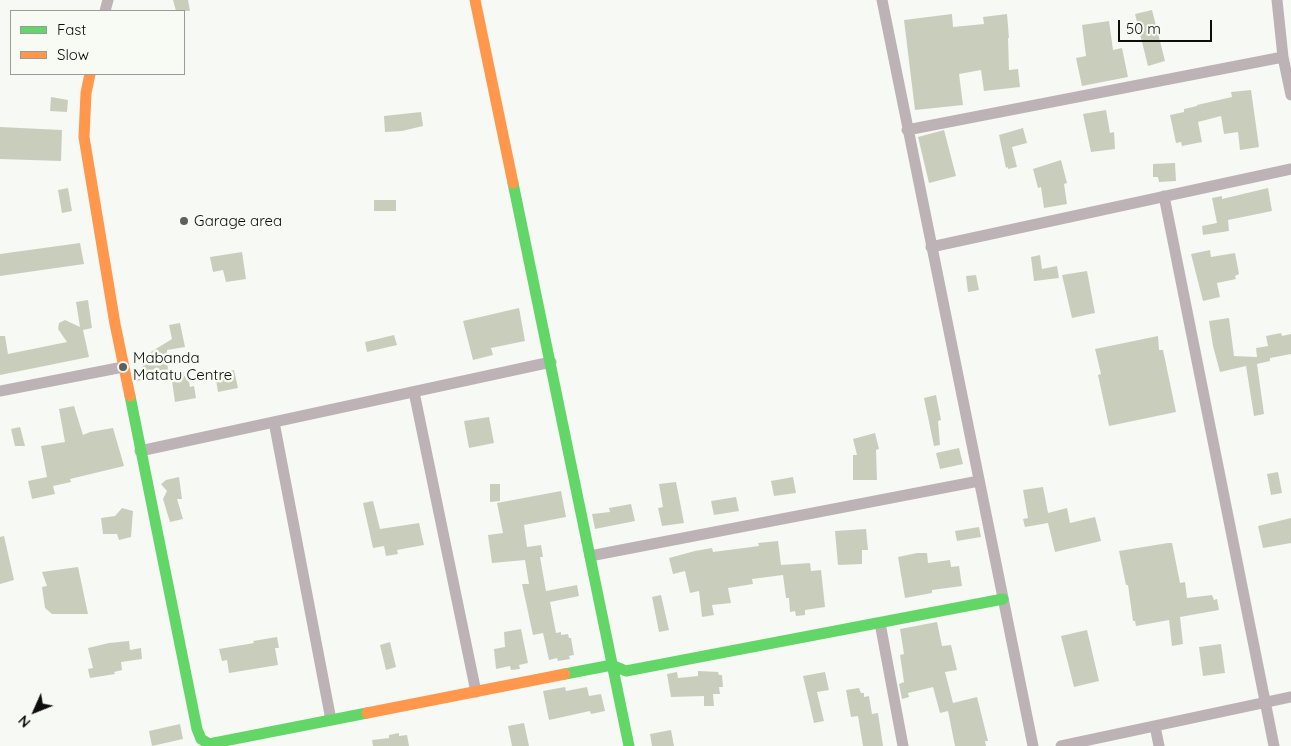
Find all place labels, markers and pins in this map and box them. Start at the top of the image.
place label: Garage area [194,212,282,230]
marker: Garage area [178,215,190,227]
place label: Mabanda Matatu Centre [133,349,232,384]
marker: Mabanda Matatu Centre [117,361,129,373]

